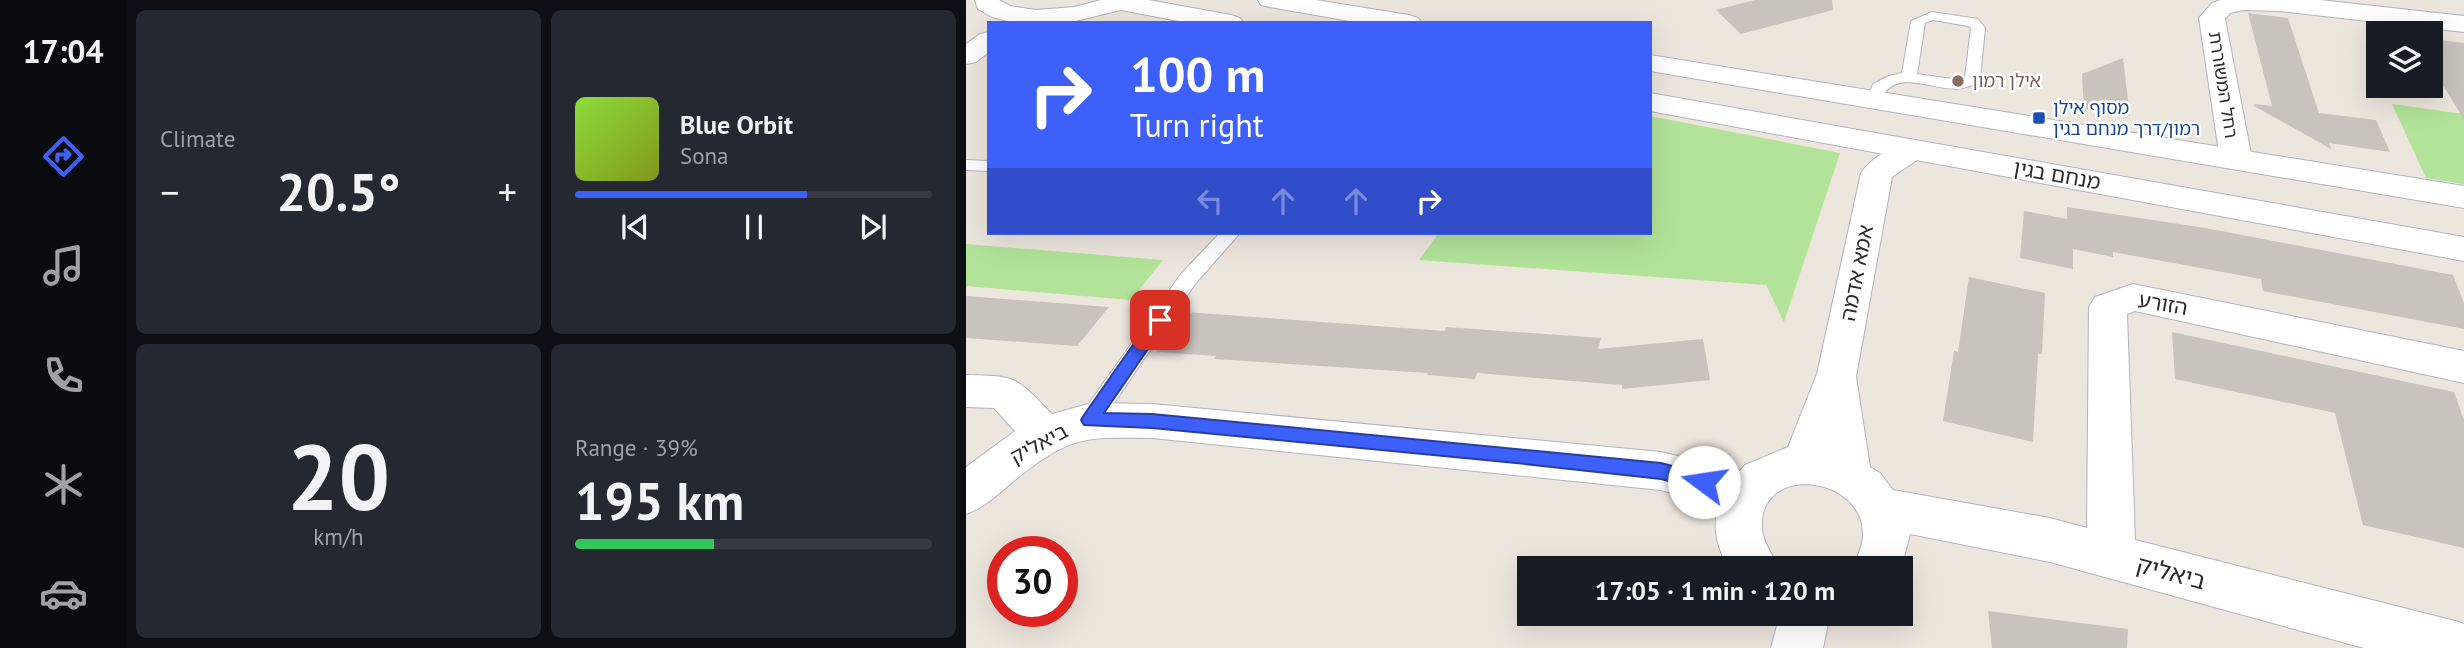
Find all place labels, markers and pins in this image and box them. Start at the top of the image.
place label: אילן רמון [1972,69,2041,92]
marker: אילן רמון [1950,73,1966,89]
place label: מסוף אילן רמון/דרך מנחם בגין [2053,96,2200,140]
marker: מסוף אילן רמון/דרך מנחם בגין [2031,110,2047,126]
pin [1130,290,1190,350]

